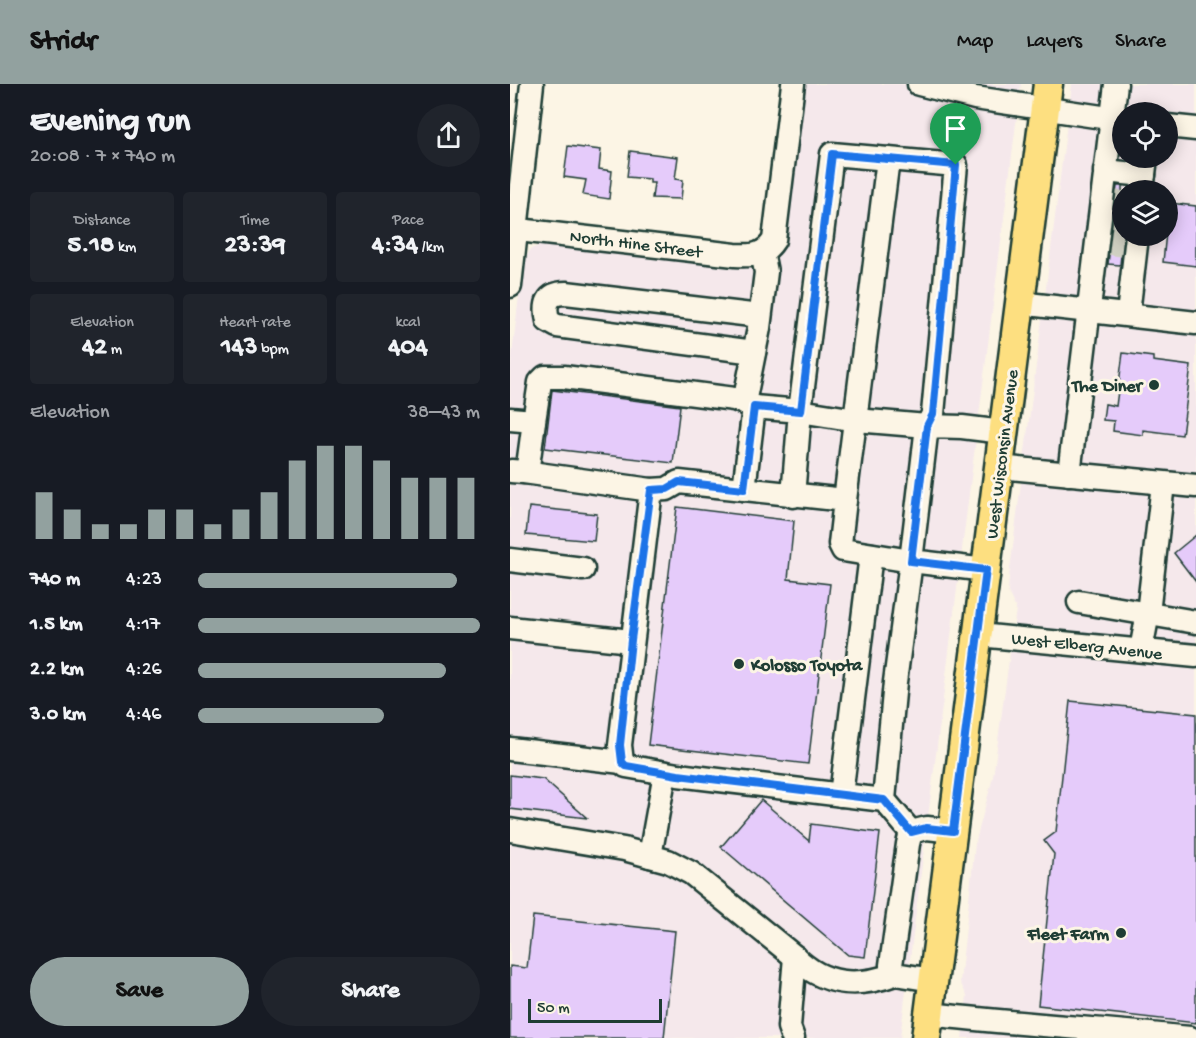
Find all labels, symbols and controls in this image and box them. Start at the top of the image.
text: Stridr [30,26,97,59]
text: Map [957,30,993,55]
text: Layers [1026,30,1082,55]
text: Share [1115,30,1166,55]
map controls [1112,102,1178,246]
button: locate [1112,102,1178,168]
pin [930,103,981,165]
text: Evening run [30,104,190,142]
button: share [417,104,480,167]
icon: arrive [939,112,972,145]
text: 20:08 · 7 × 740 m [30,146,175,169]
button: layers [1112,180,1178,246]
text: Distance [74,212,130,231]
text: Time [240,212,270,231]
text: Pace [392,212,424,231]
street label: North Hine Street [568,227,705,264]
text: 5.18 [68,231,114,262]
text: 23:39 [225,231,285,262]
text: 4:34 [372,231,418,262]
text: km [114,239,136,258]
text: /km [418,239,444,258]
text: Elevation [70,314,134,333]
text: Heart rate [219,314,291,333]
text: kcal [396,314,420,333]
text: 42 [82,333,107,364]
text: 143 [221,333,257,364]
text: 404 [388,333,428,364]
text: m [107,341,122,360]
text: bpm [257,341,289,360]
street label: West Wisconsin Avenue [983,368,1024,540]
place label: The Diner [1070,377,1145,398]
marker: The Diner [1147,378,1161,392]
text: Elevation [30,402,110,425]
text: 38–43 m [408,402,480,425]
text: 740 m [30,569,80,592]
text: 4:23 [126,569,162,592]
text: 1.5 km [30,614,83,637]
text: 4:17 [126,614,160,637]
street label: West Elberg Avenue [1010,629,1164,666]
place label: Kolosso Toyota [750,656,863,677]
marker: Kolosso Toyota [732,657,746,671]
text: 2.2 km [30,659,84,682]
text: 4:26 [126,659,162,682]
text: 3.0 km [30,704,86,727]
text: 4:46 [126,704,161,727]
place label: Fleet Farm [1026,925,1109,946]
marker: Fleet Farm [1114,926,1128,940]
button: Save [30,957,249,1026]
button: Share [261,957,480,1026]
scale bar [528,996,662,1024]
text: 50 m [537,1000,570,1019]

